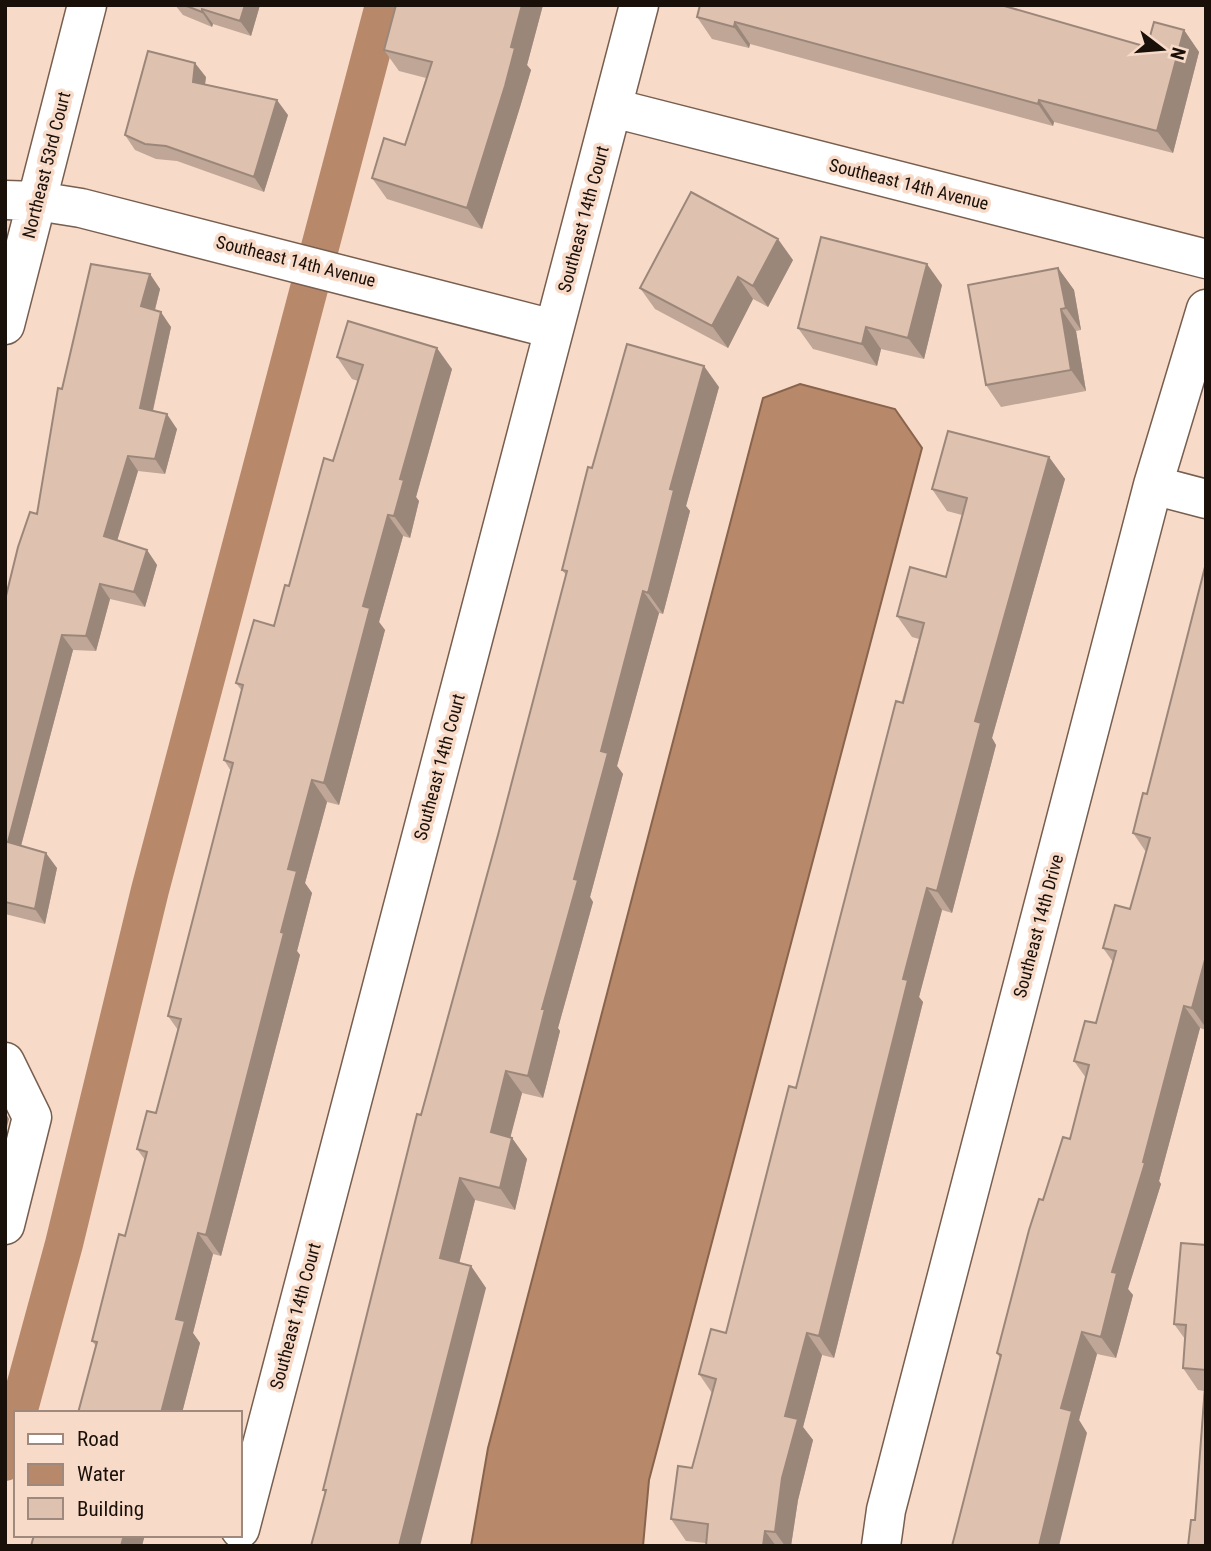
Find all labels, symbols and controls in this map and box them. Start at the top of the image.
north arrow [1127,14,1197,84]
text: N [1165,45,1191,62]
street label: Northeast 53rd Court [18,90,74,240]
street label: Southeast 14th Court [553,143,613,295]
street label: Southeast 14th Avenue [827,154,991,214]
street label: Southeast 14th Avenue [214,231,378,291]
street label: Southeast 14th Court [409,691,469,843]
street label: Southeast 14th Drive [1009,852,1067,1000]
street label: Southeast 14th Court [265,1240,325,1392]
legend [14,1411,242,1537]
text: Road [77,1427,119,1451]
text: Water [77,1462,125,1486]
text: Building [77,1497,144,1521]

